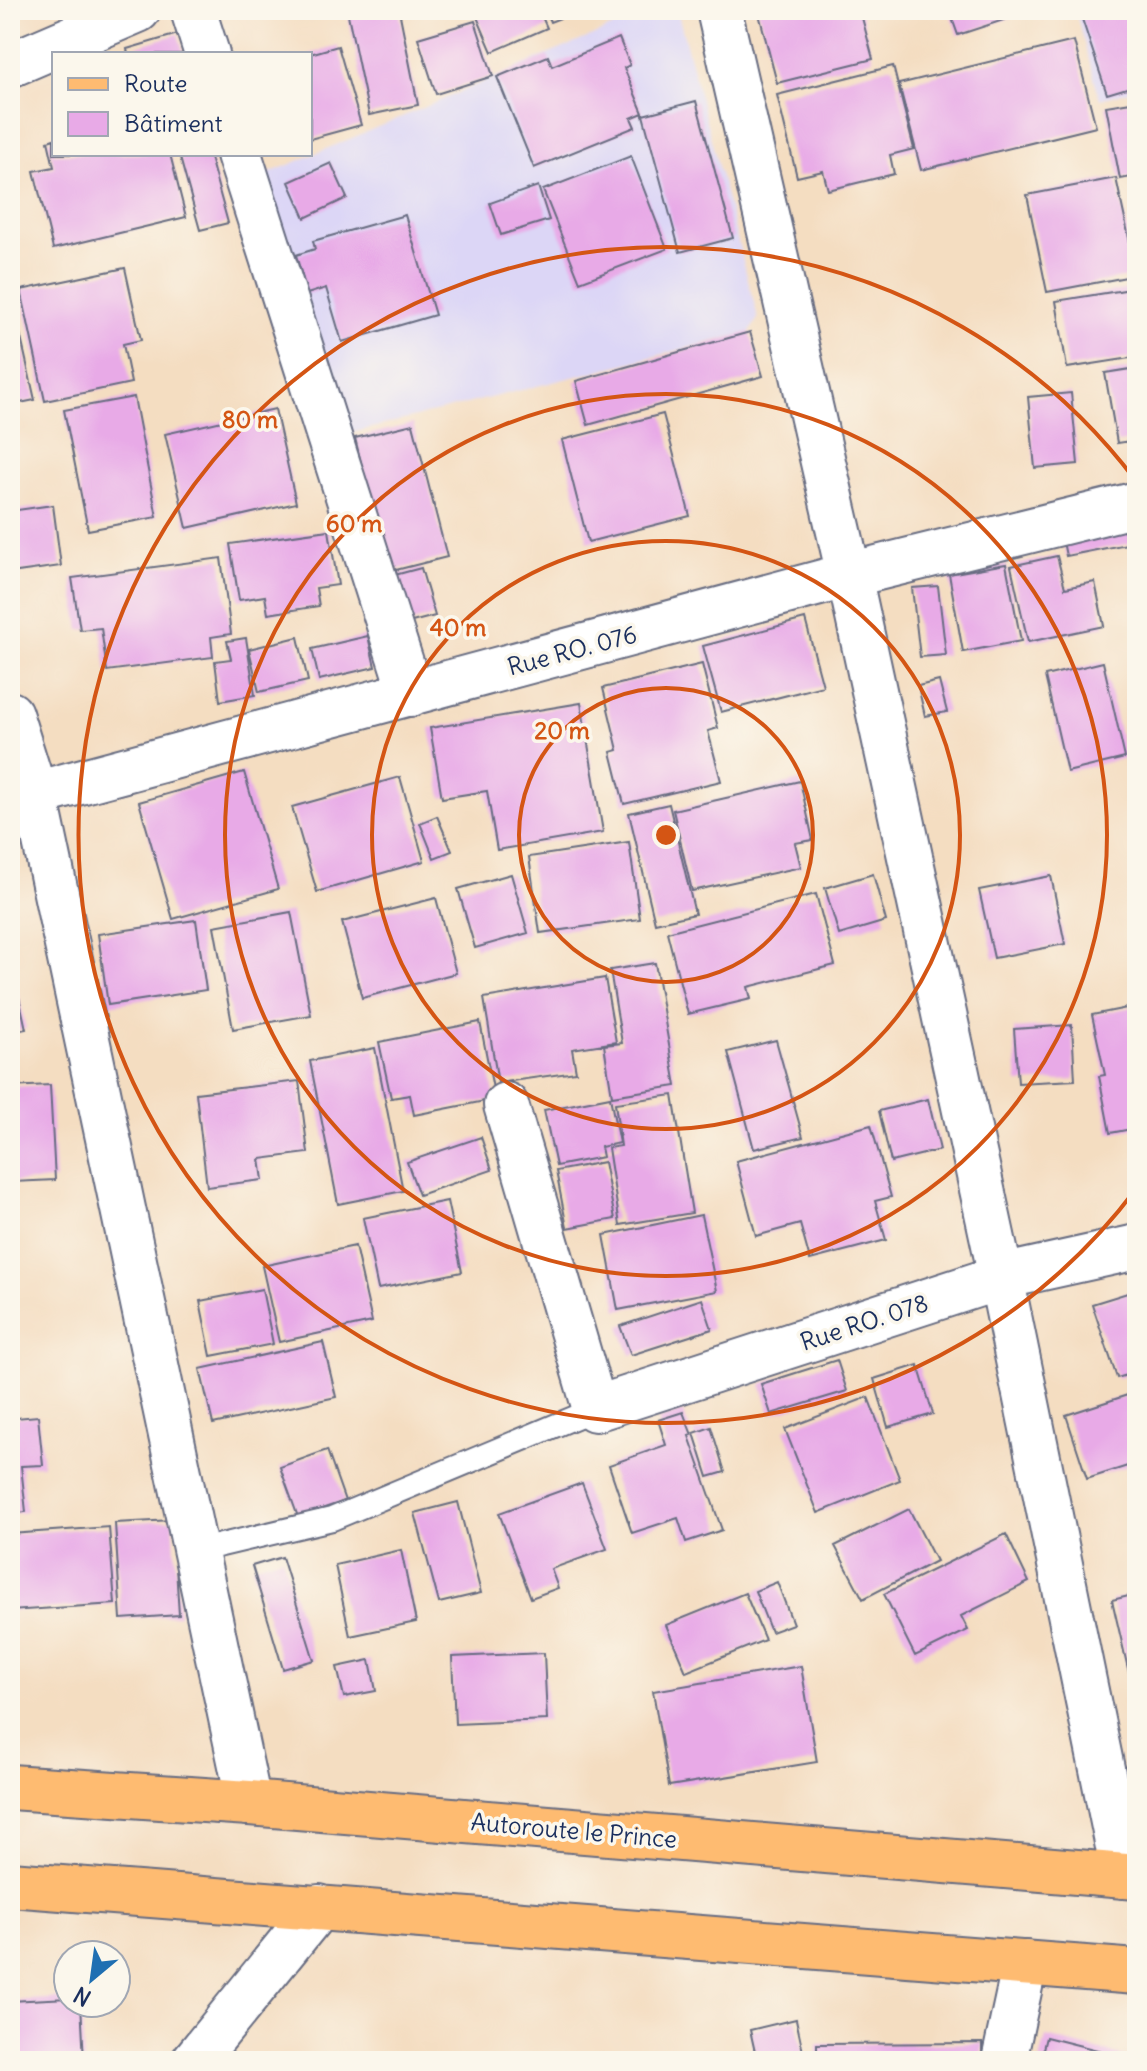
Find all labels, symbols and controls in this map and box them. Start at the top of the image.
legend [52,52,312,156]
text: Route [124,68,187,98]
text: Bâtiment [124,108,223,138]
text: 80 m [222,404,278,434]
text: 60 m [326,508,382,538]
text: 40 m [430,612,486,642]
street label: Rue RO. 076 [504,618,640,682]
text: 20 m [534,715,590,745]
centre of rings [652,821,680,849]
street label: Rue RO. 078 [796,1287,932,1357]
street label: Autoroute le Prince [470,1806,678,1854]
north arrow [52,1939,132,2019]
text: N [69,1981,96,2012]

